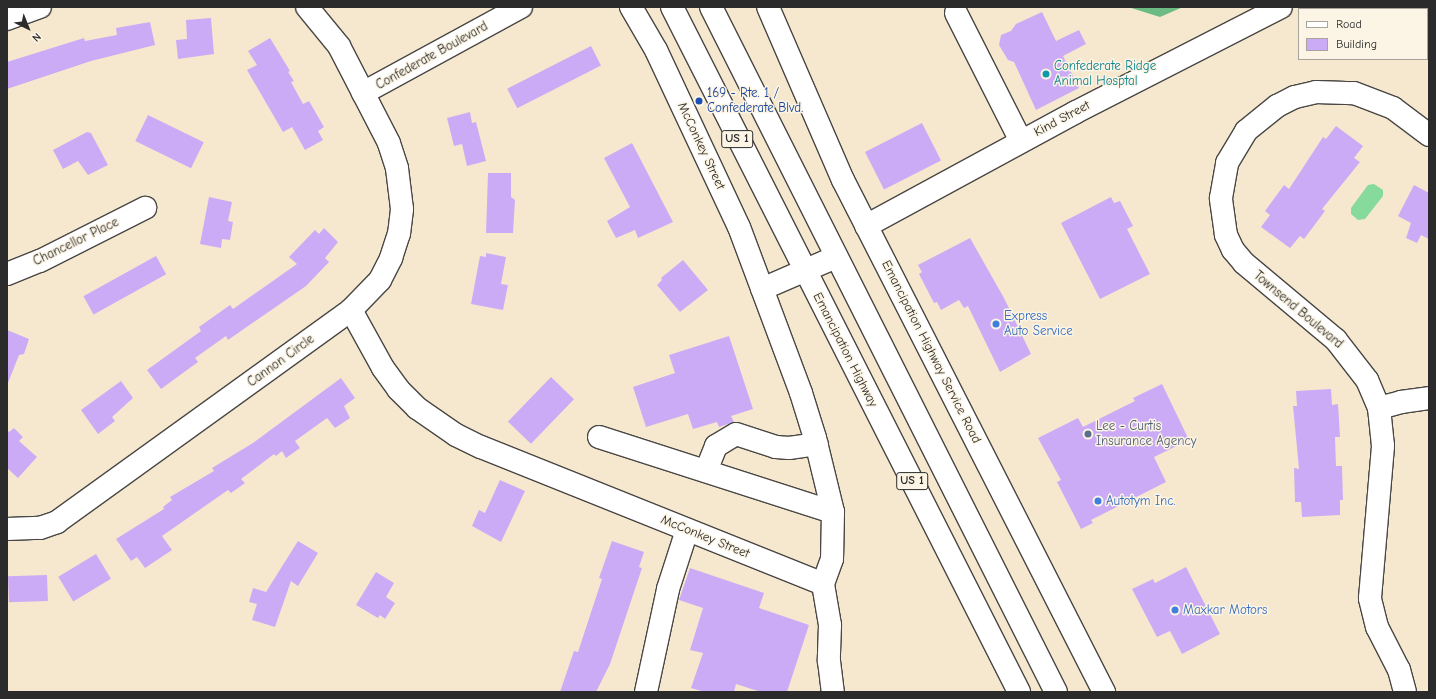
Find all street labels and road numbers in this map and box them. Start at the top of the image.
street label: Confederate Boulevard [373,19,491,93]
street label: Kind Street [1031,98,1093,140]
street label: McConkey Street [674,100,728,192]
road number: US 1 [721,129,753,149]
street label: Chancellor Place [31,215,121,269]
street label: Emancipation Highway Service Road [878,258,984,446]
street label: Townsend Boulevard [1250,268,1346,352]
street label: Emancipation Highway [809,290,881,410]
street label: Cannon Circle [245,332,317,390]
road number: US 1 [896,471,928,491]
street label: McConkey Street [658,512,752,562]

